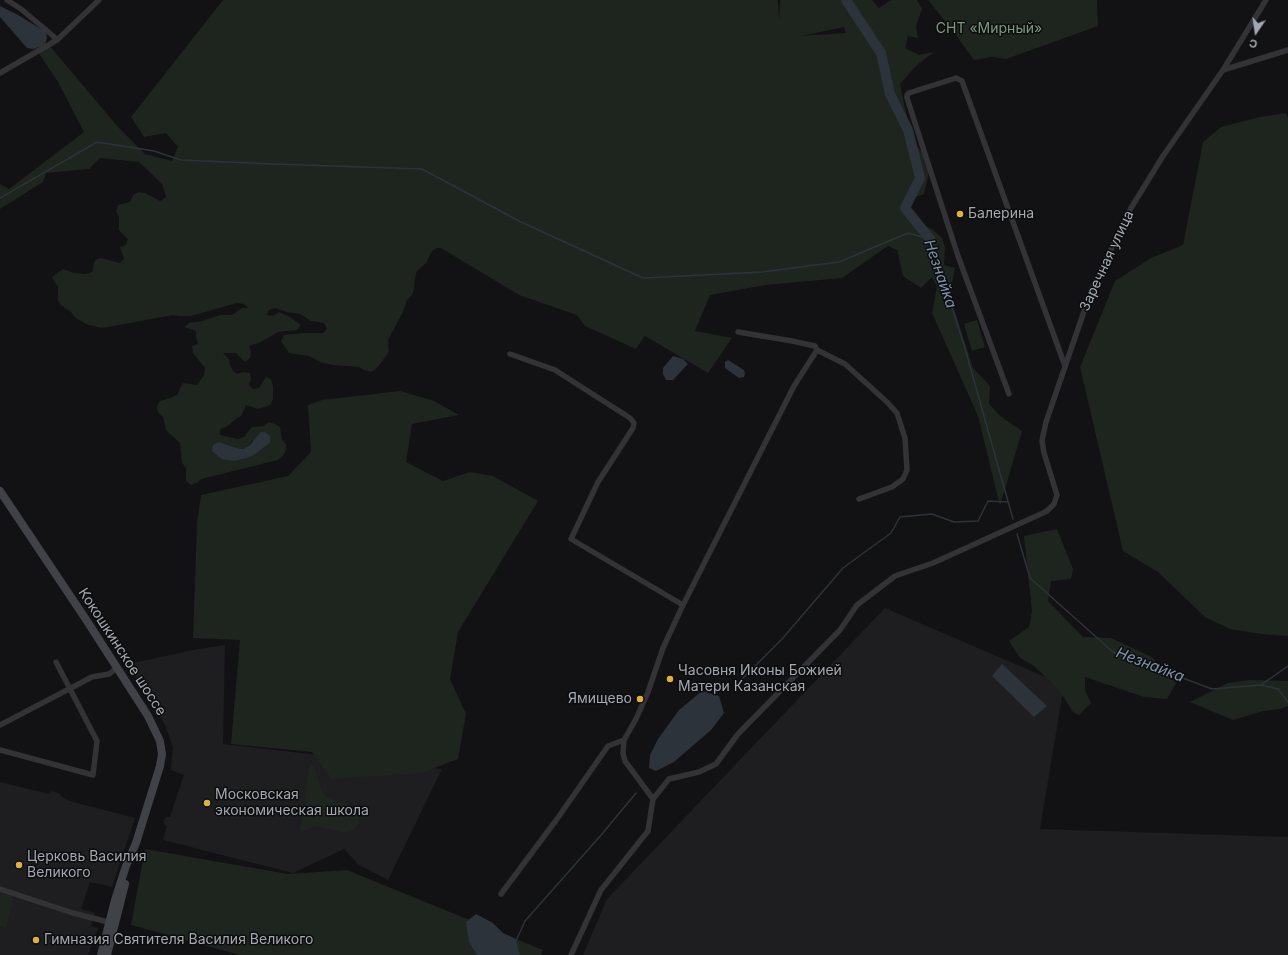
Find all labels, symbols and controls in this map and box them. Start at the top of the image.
north arrow [1236,12,1276,52]
park label: СНТ «Мирный» [936,21,1042,37]
text: С [1248,36,1259,51]
place label: Балерина [968,206,1034,222]
street label: Заречная улица [1076,208,1138,314]
marker: Балерина [955,209,965,219]
water label: Незнайка [920,237,960,311]
street label: Кокошкинское шоссе [75,585,169,719]
water label: Незнайка [1113,644,1187,686]
place label: Часовня Иконы Божией Матери Казанская [678,663,842,696]
marker: Часовня Иконы Божией Матери Казанская [665,674,675,684]
place label: Ямищево [568,691,632,707]
marker: Ямищево [635,694,645,704]
place label: Московская экономическая школа [215,787,369,820]
marker: Московская экономическая школа [202,798,212,808]
place label: Церковь Василия Великого [27,849,147,882]
marker: Церковь Василия Великого [14,860,24,870]
place label: Гимназия Святителя Василия Великого [44,932,313,948]
marker: Гимназия Святителя Василия Великого [31,935,41,945]

